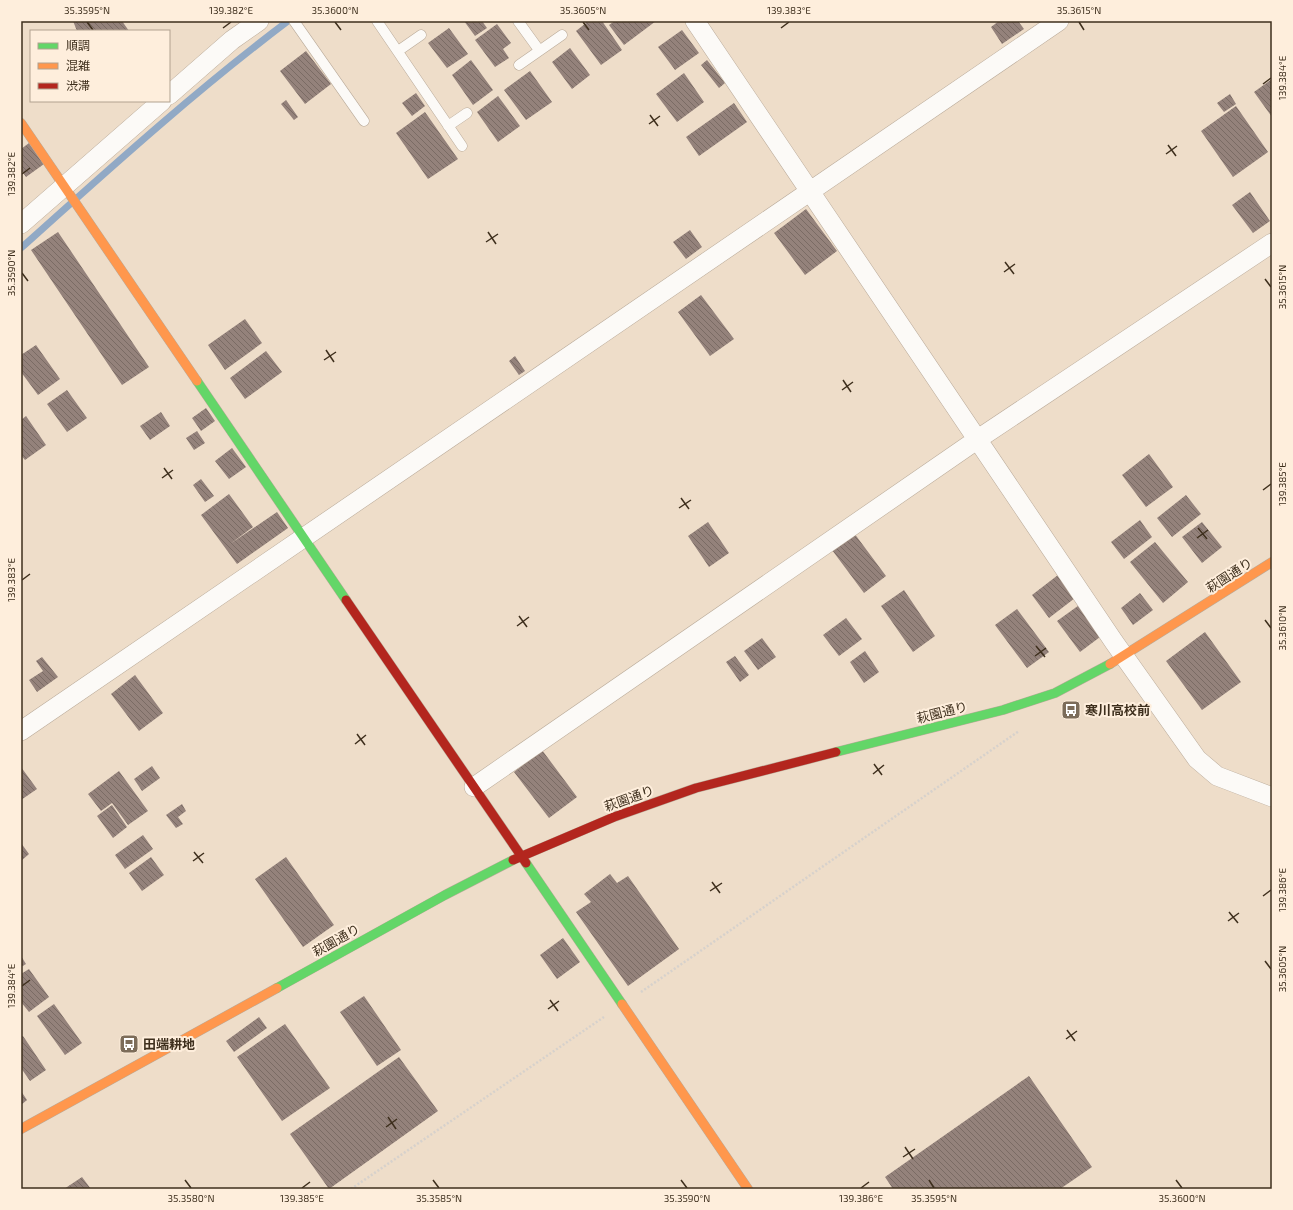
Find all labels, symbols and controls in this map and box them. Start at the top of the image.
text: 35.3595°N [64,4,110,16]
text: 139.382°E [209,4,253,16]
text: 35.3600°N [311,4,359,16]
text: 35.3605°N [560,4,606,16]
text: 139.383°E [767,4,811,16]
text: 35.3615°N [1057,4,1101,16]
legend [30,30,170,102]
text: 順調 [66,38,90,52]
text: 139.384°E [1276,55,1288,100]
text: 混雑 [66,58,90,72]
text: 渋滞 [66,78,90,92]
text: 139.382°E [5,152,17,196]
text: 35.3590°N [5,250,17,296]
text: 35.3615°N [1276,265,1288,309]
text: 139.385°E [1276,462,1288,506]
street label: 萩園通り [1203,554,1255,596]
text: 139.383°E [5,558,17,602]
text: 35.3610°N [1276,605,1288,651]
street label: 萩園通り [915,698,969,726]
bus stop icon: 寒川高校前 [1060,699,1082,721]
place label: 寒川高校前 [1085,702,1150,718]
street label: 萩園通り [602,782,656,814]
text: 139.386°E [1276,868,1288,912]
street label: 萩園通り [309,920,363,960]
text: 35.3605°N [1276,946,1288,992]
text: 139.384°E [5,963,17,1008]
bus stop icon: 田端耕地 [118,1033,140,1055]
place label: 田端耕地 [143,1036,195,1052]
text: 35.3580°N [168,1192,214,1204]
text: 139.385°E [280,1192,324,1204]
text: 35.3585°N [416,1192,462,1204]
text: 35.3590°N [664,1192,710,1204]
text: 139.386°E [839,1192,883,1204]
text: 35.3595°N [911,1192,957,1204]
text: 35.3600°N [1158,1192,1206,1204]

